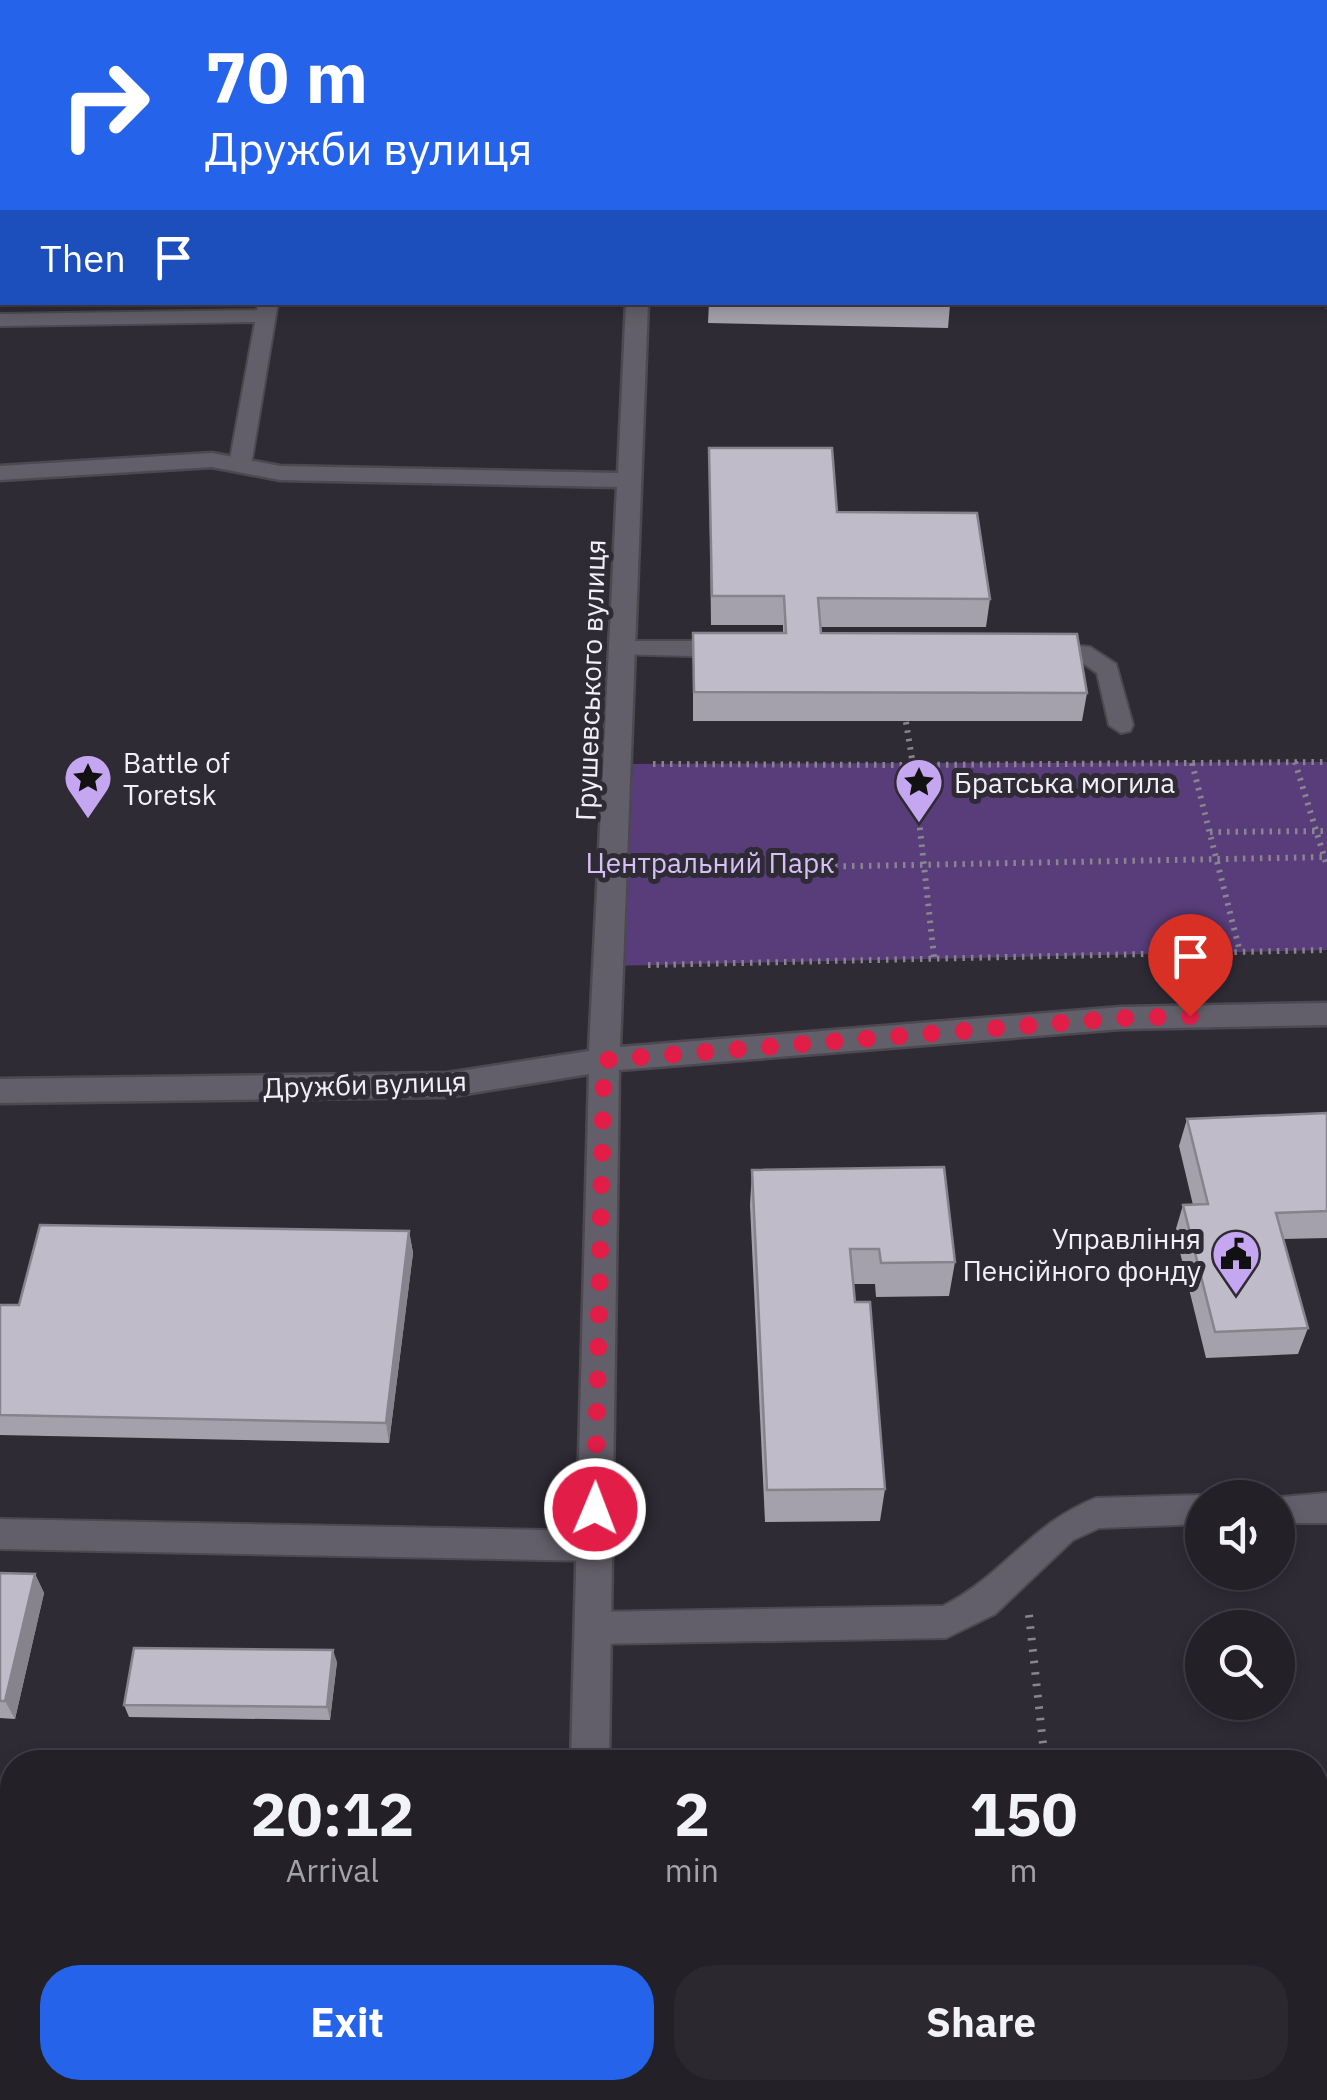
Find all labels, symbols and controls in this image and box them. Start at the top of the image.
text: 70 m [205,31,368,122]
icon: right [40,40,170,170]
text: Дружби вулиця [205,119,533,177]
icon: arrive [146,230,201,285]
text: Then [40,233,126,282]
street label: Грушевського вулиця [567,538,613,822]
place label: Battle of Toretsk [123,744,230,813]
place icon: Battle of Toretsk [62,752,114,820]
place icon: Братська мoгила [893,756,945,824]
place label: Братська мoгила [954,764,1175,801]
park label: Центральний Парк [585,844,835,881]
pin [1148,914,1233,1017]
icon: arrive [1163,929,1218,984]
street label: Дружби вулиця [263,1062,467,1106]
place label: Управління Пенсійного фонду [962,1220,1201,1289]
public building icon: Управління Пенсійного фонду [1210,1228,1262,1296]
position arrow [543,1457,647,1561]
map controls [1185,1480,1295,1720]
button: sound [1185,1480,1295,1590]
button: search [1185,1610,1295,1720]
text: 20:12 [251,1774,414,1853]
text: 2 [674,1774,710,1853]
text: 150 [969,1774,1077,1853]
text: Arrival [286,1849,379,1891]
text: min [665,1849,719,1891]
text: m [1010,1849,1037,1891]
button: Exit [40,1965,654,2080]
button: Share [674,1965,1288,2080]

